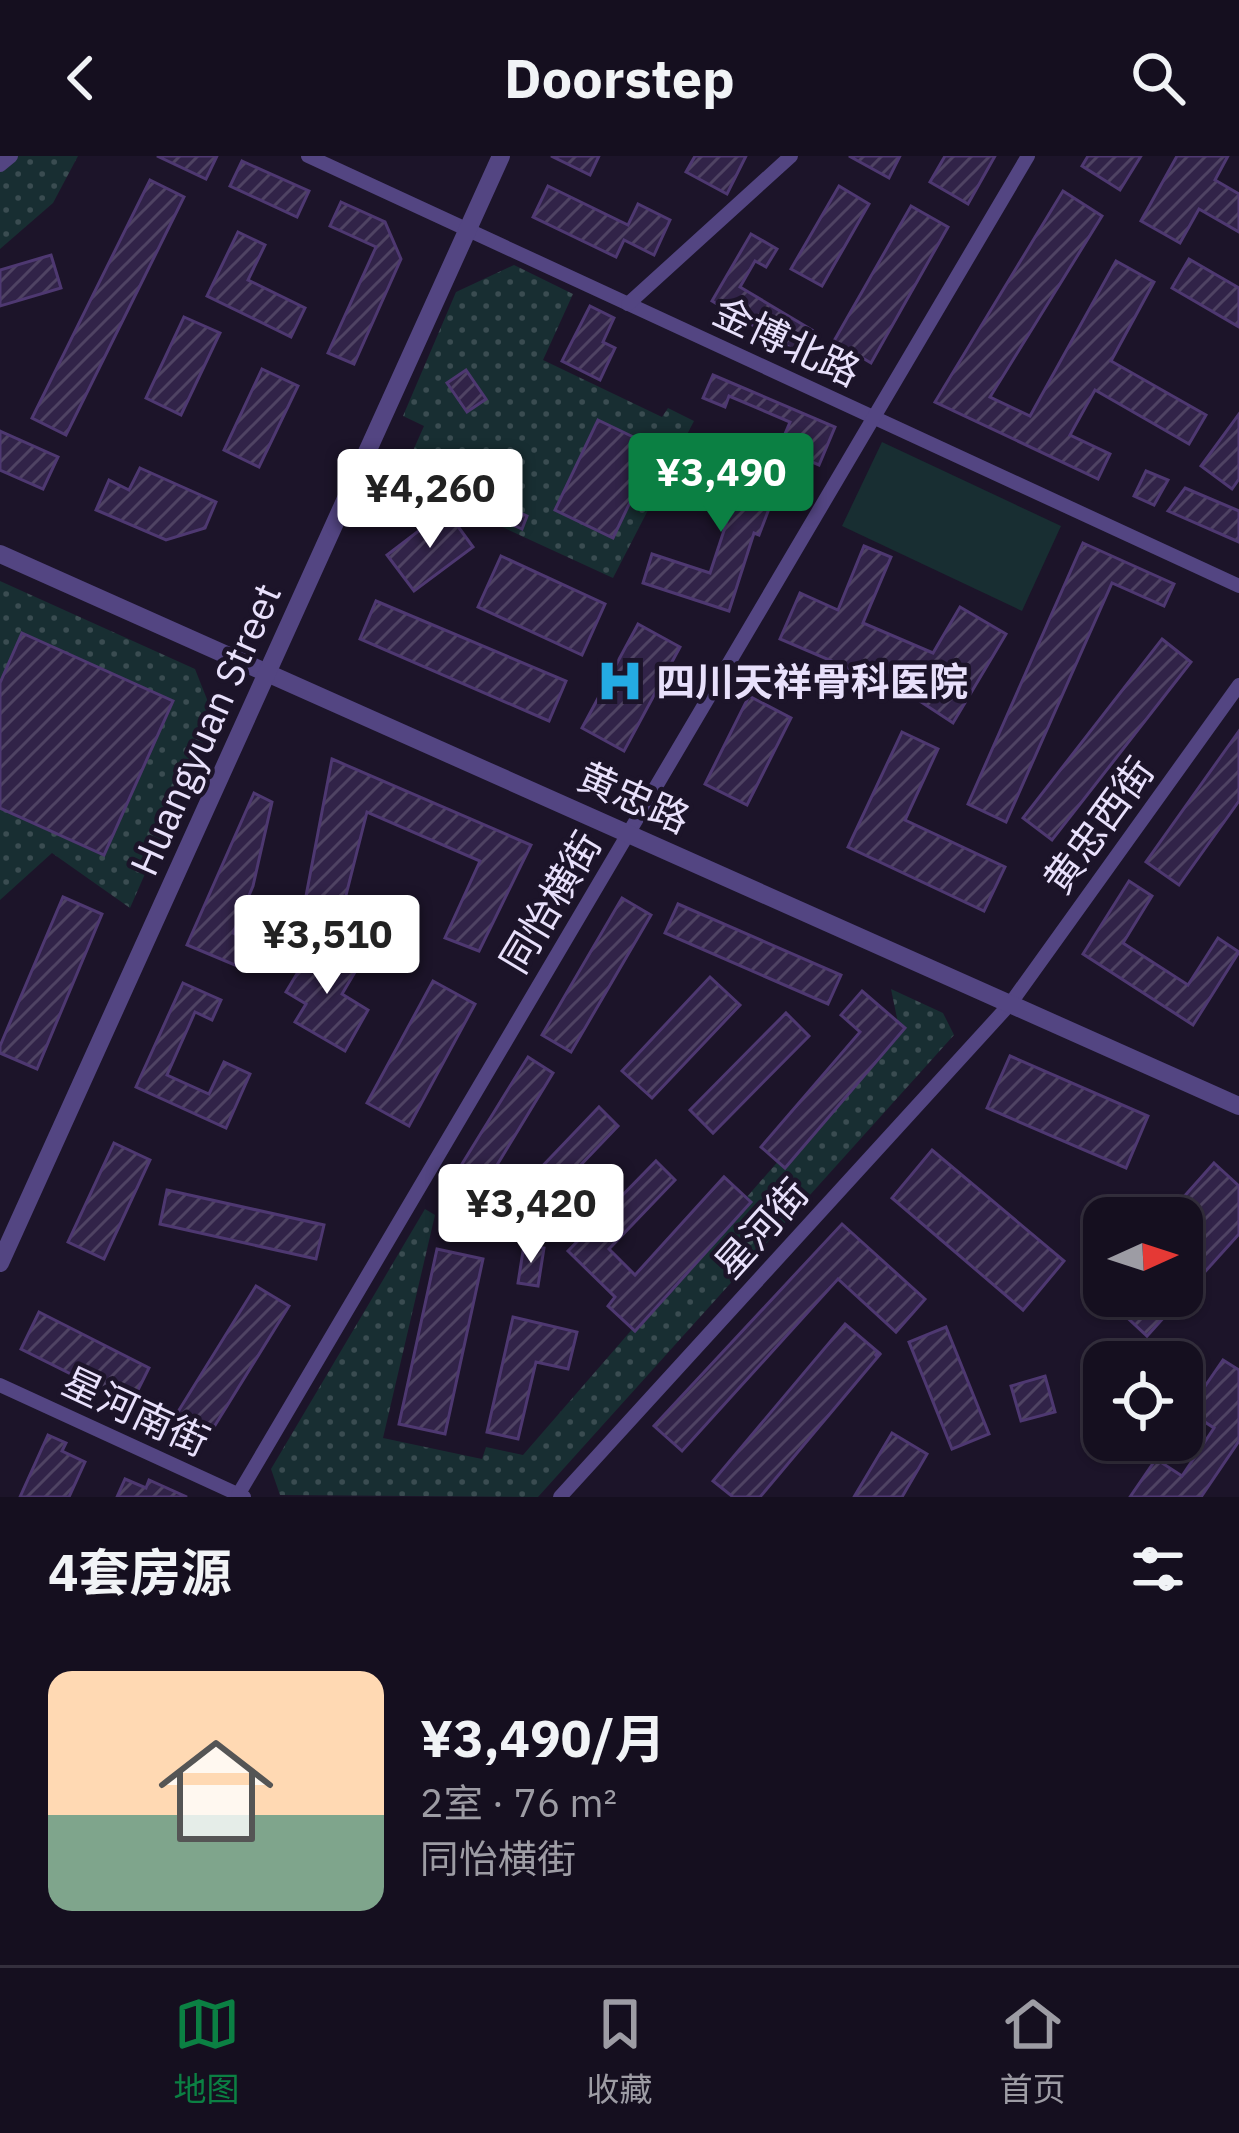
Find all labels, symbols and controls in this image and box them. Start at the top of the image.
text: Doorstep [504,43,735,113]
icon: back [48,45,114,111]
icon: search [1125,45,1191,111]
street label: 金博北路 [706,285,868,397]
pin: ¥3,490 [623,433,819,535]
text: ¥3,490 [655,446,787,497]
pin: ¥4,260 [332,449,528,551]
text: ¥4,260 [364,462,496,513]
street label: Huangyuan Street [118,575,292,883]
hospital icon: 四川天祥骨科医院 [595,656,645,706]
place label: 四川天祥骨科医院 [656,656,968,707]
street label: 黄忠西街 [1032,747,1164,903]
street label: 黄忠路 [570,750,698,844]
street label: 同怡横街 [488,822,612,982]
pin: ¥3,510 [229,895,425,997]
text: ¥3,510 [261,908,393,959]
pin: ¥3,420 [433,1164,629,1266]
street label: 星河街 [703,1167,819,1289]
text: ¥3,420 [465,1177,597,1228]
north arrow [1083,1197,1203,1317]
map controls [1083,1197,1203,1461]
button: locate [1083,1341,1203,1461]
street label: 星河南街 [55,1355,217,1467]
icon: filters [1125,1536,1191,1602]
text: 4套房源 [48,1539,232,1605]
text: ¥3,490/月 [420,1705,666,1771]
icon: home [144,1719,288,1863]
text: 2室 · 76 m² [420,1777,617,1828]
text: 同怡横街 [420,1833,576,1884]
tab: 地图 [174,1991,240,2111]
tab: 收藏 [587,1991,653,2111]
tab: 首页 [1000,1991,1066,2111]

